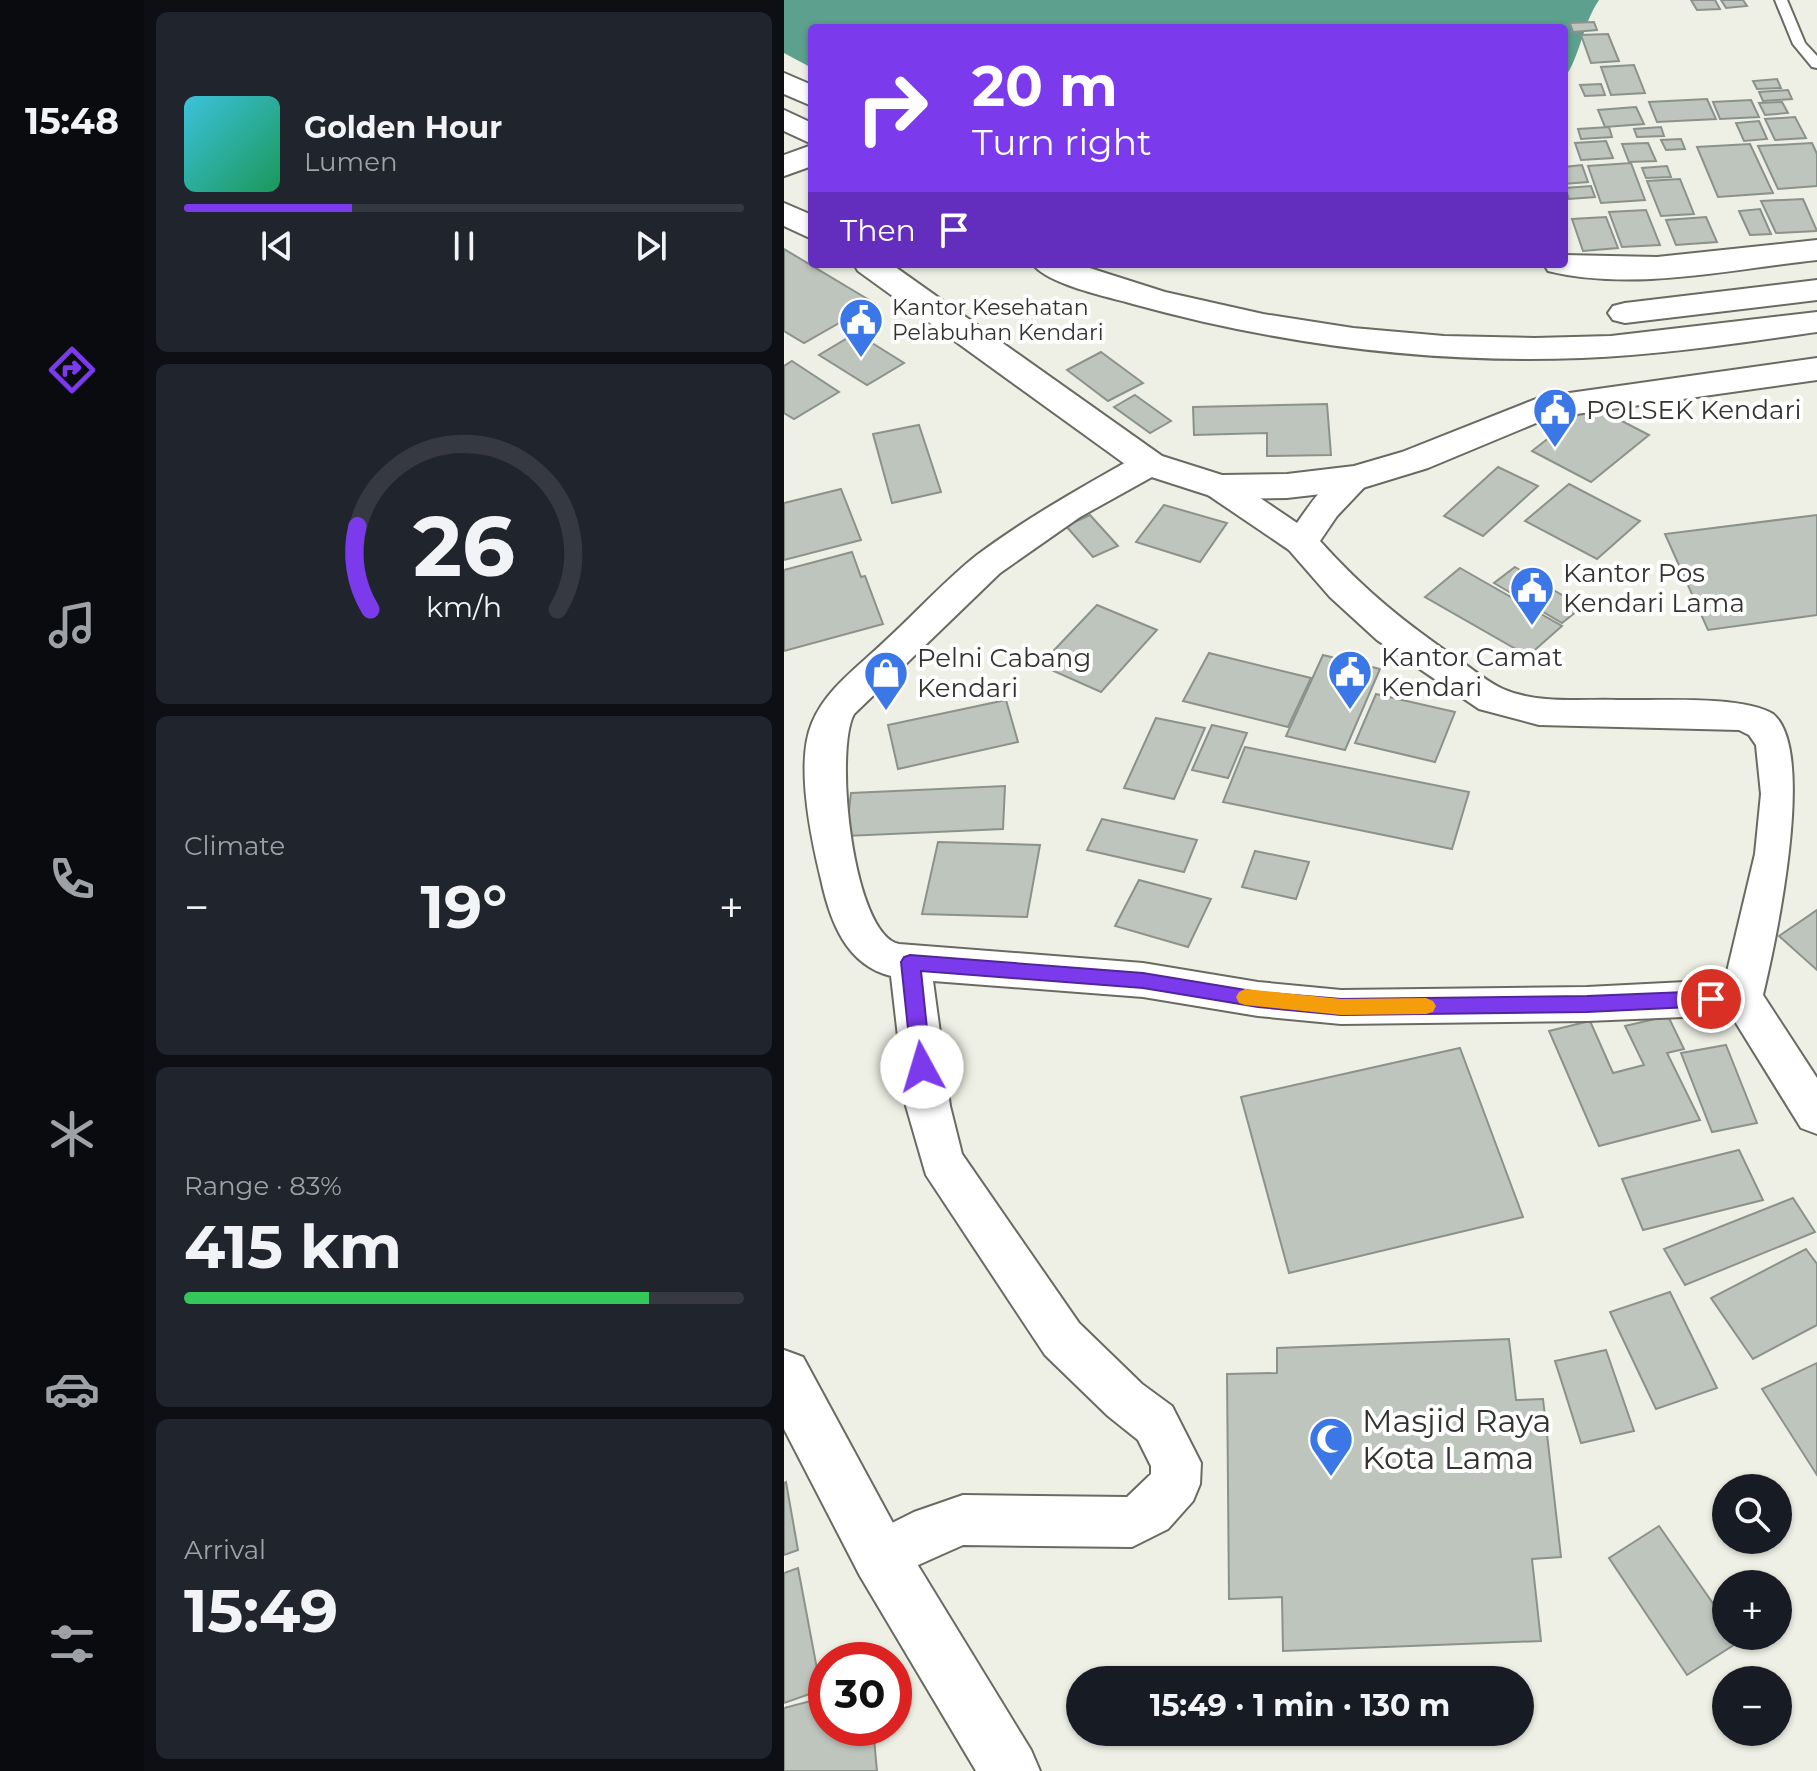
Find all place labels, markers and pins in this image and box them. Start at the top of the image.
place label: Kantor Kesehatan Pelabuhan Kendari [892,294,1104,346]
public building icon: Kantor Kesehatan Pelabuhan Kendari [837,296,885,359]
public building icon: POLSEK Kendari [1531,386,1579,449]
place label: POLSEK Kendari [1586,394,1802,426]
place label: Kantor Pos Kendari Lama [1563,557,1745,619]
public building icon: Kantor Pos Kendari Lama [1508,564,1556,627]
place label: Kantor Camat Kendari [1381,641,1563,703]
place label: Pelni Cabang Kendari [917,642,1091,704]
public building icon: Kantor Camat Kendari [1326,648,1374,711]
shop icon: Pelni Cabang Kendari [862,649,910,712]
pin [1677,965,1745,1033]
place label: Masjid Raya Kota Lama [1362,1401,1551,1477]
mosque icon: Masjid Raya Kota Lama [1307,1415,1355,1478]

